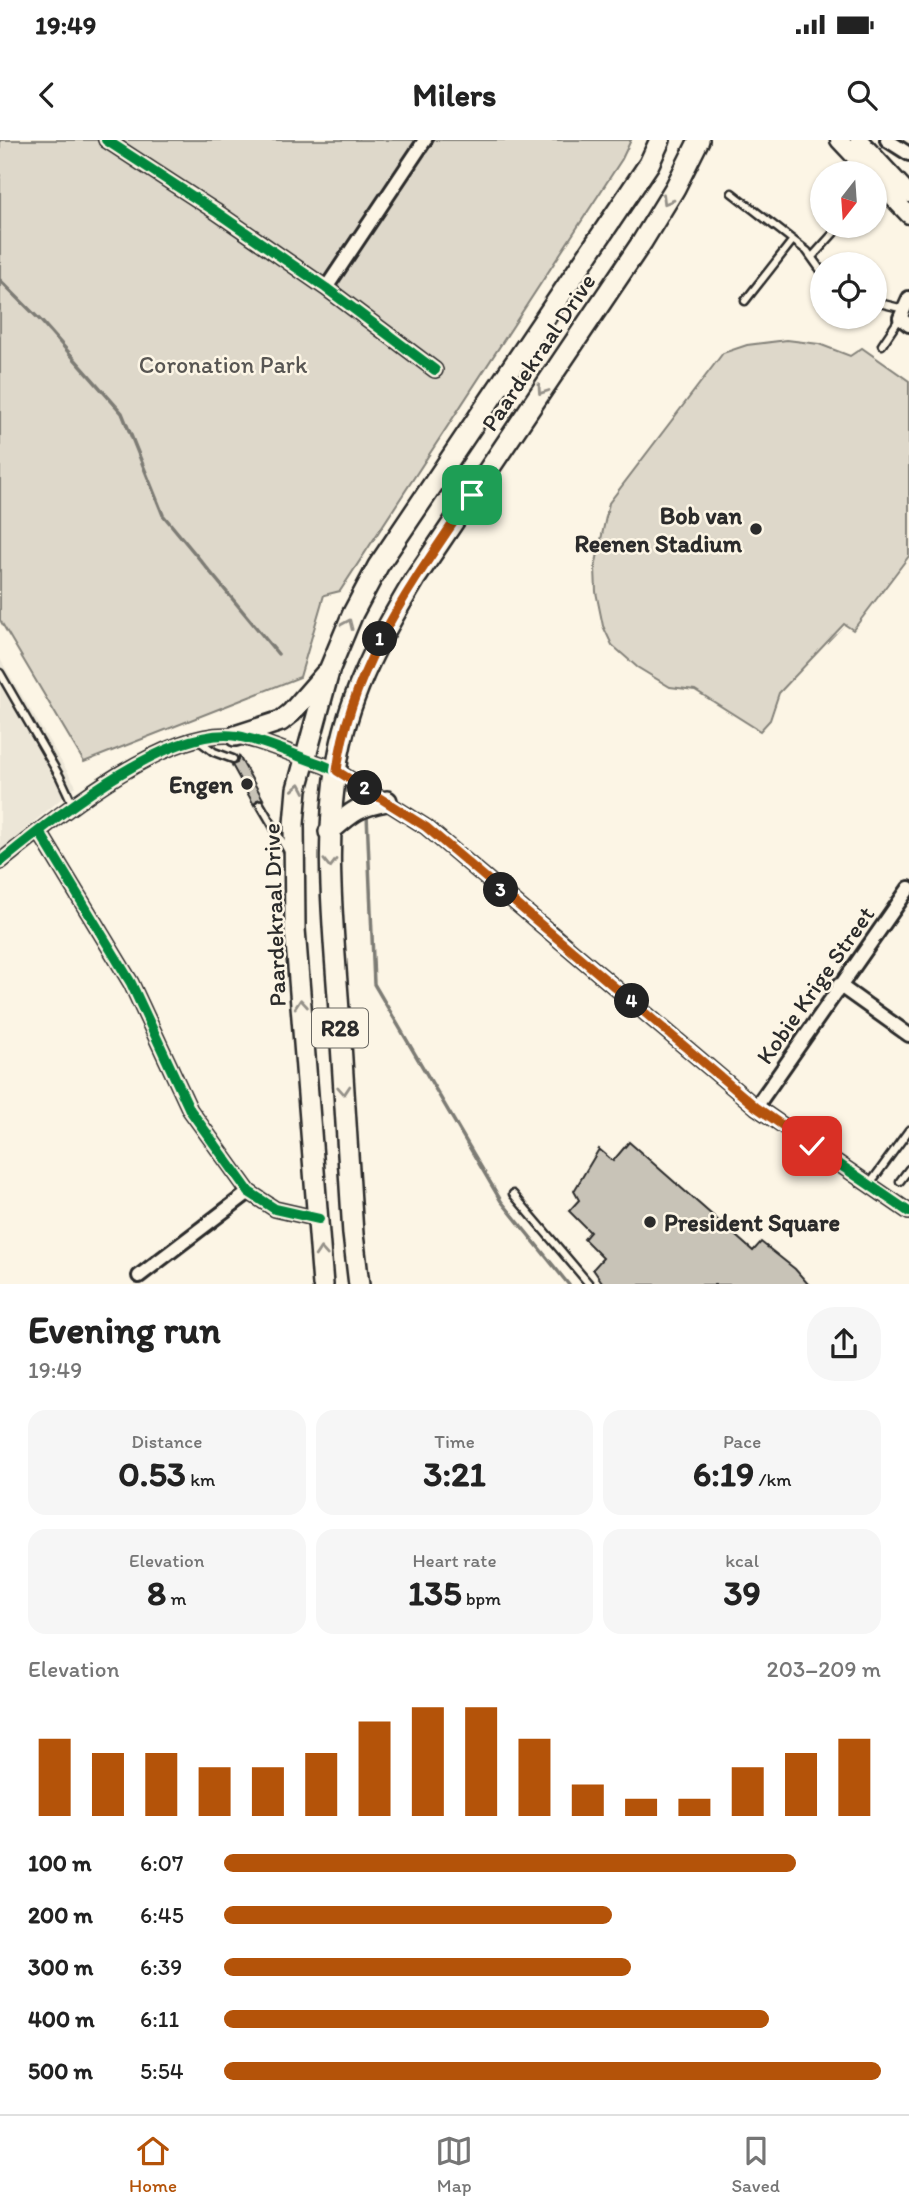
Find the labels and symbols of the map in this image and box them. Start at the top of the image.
north arrow [810,161,887,238]
one-way arrow [662,193,675,206]
street label: Paardekraal Drive [475,268,601,436]
park label: Coronation Park [139,350,308,379]
one-way arrow [538,382,550,395]
pin [442,465,502,525]
place label: Bob van Reenen Stadium [574,501,743,558]
marker: Bob van Reenen Stadium [748,521,764,537]
one-way arrow [340,619,354,631]
pin: 1 [362,622,398,656]
place label: Engen [169,770,233,800]
pin: 2 [348,770,382,806]
marker: Engen [239,776,255,792]
one-way arrow [290,782,305,794]
street label: Paardekraal Drive [256,823,292,1007]
one-way arrow [322,858,338,869]
pin: 3 [484,872,518,908]
street label: Kobie Krige Street [750,901,880,1069]
pin: 4 [614,984,650,1018]
one-way arrow [294,999,309,1010]
road number: R28 [312,1008,368,1048]
one-way arrow [336,1085,351,1096]
pin [782,1116,842,1176]
place label: President Square [664,1208,840,1238]
marker: President Square [642,1214,658,1230]
one-way arrow [314,1246,329,1257]

